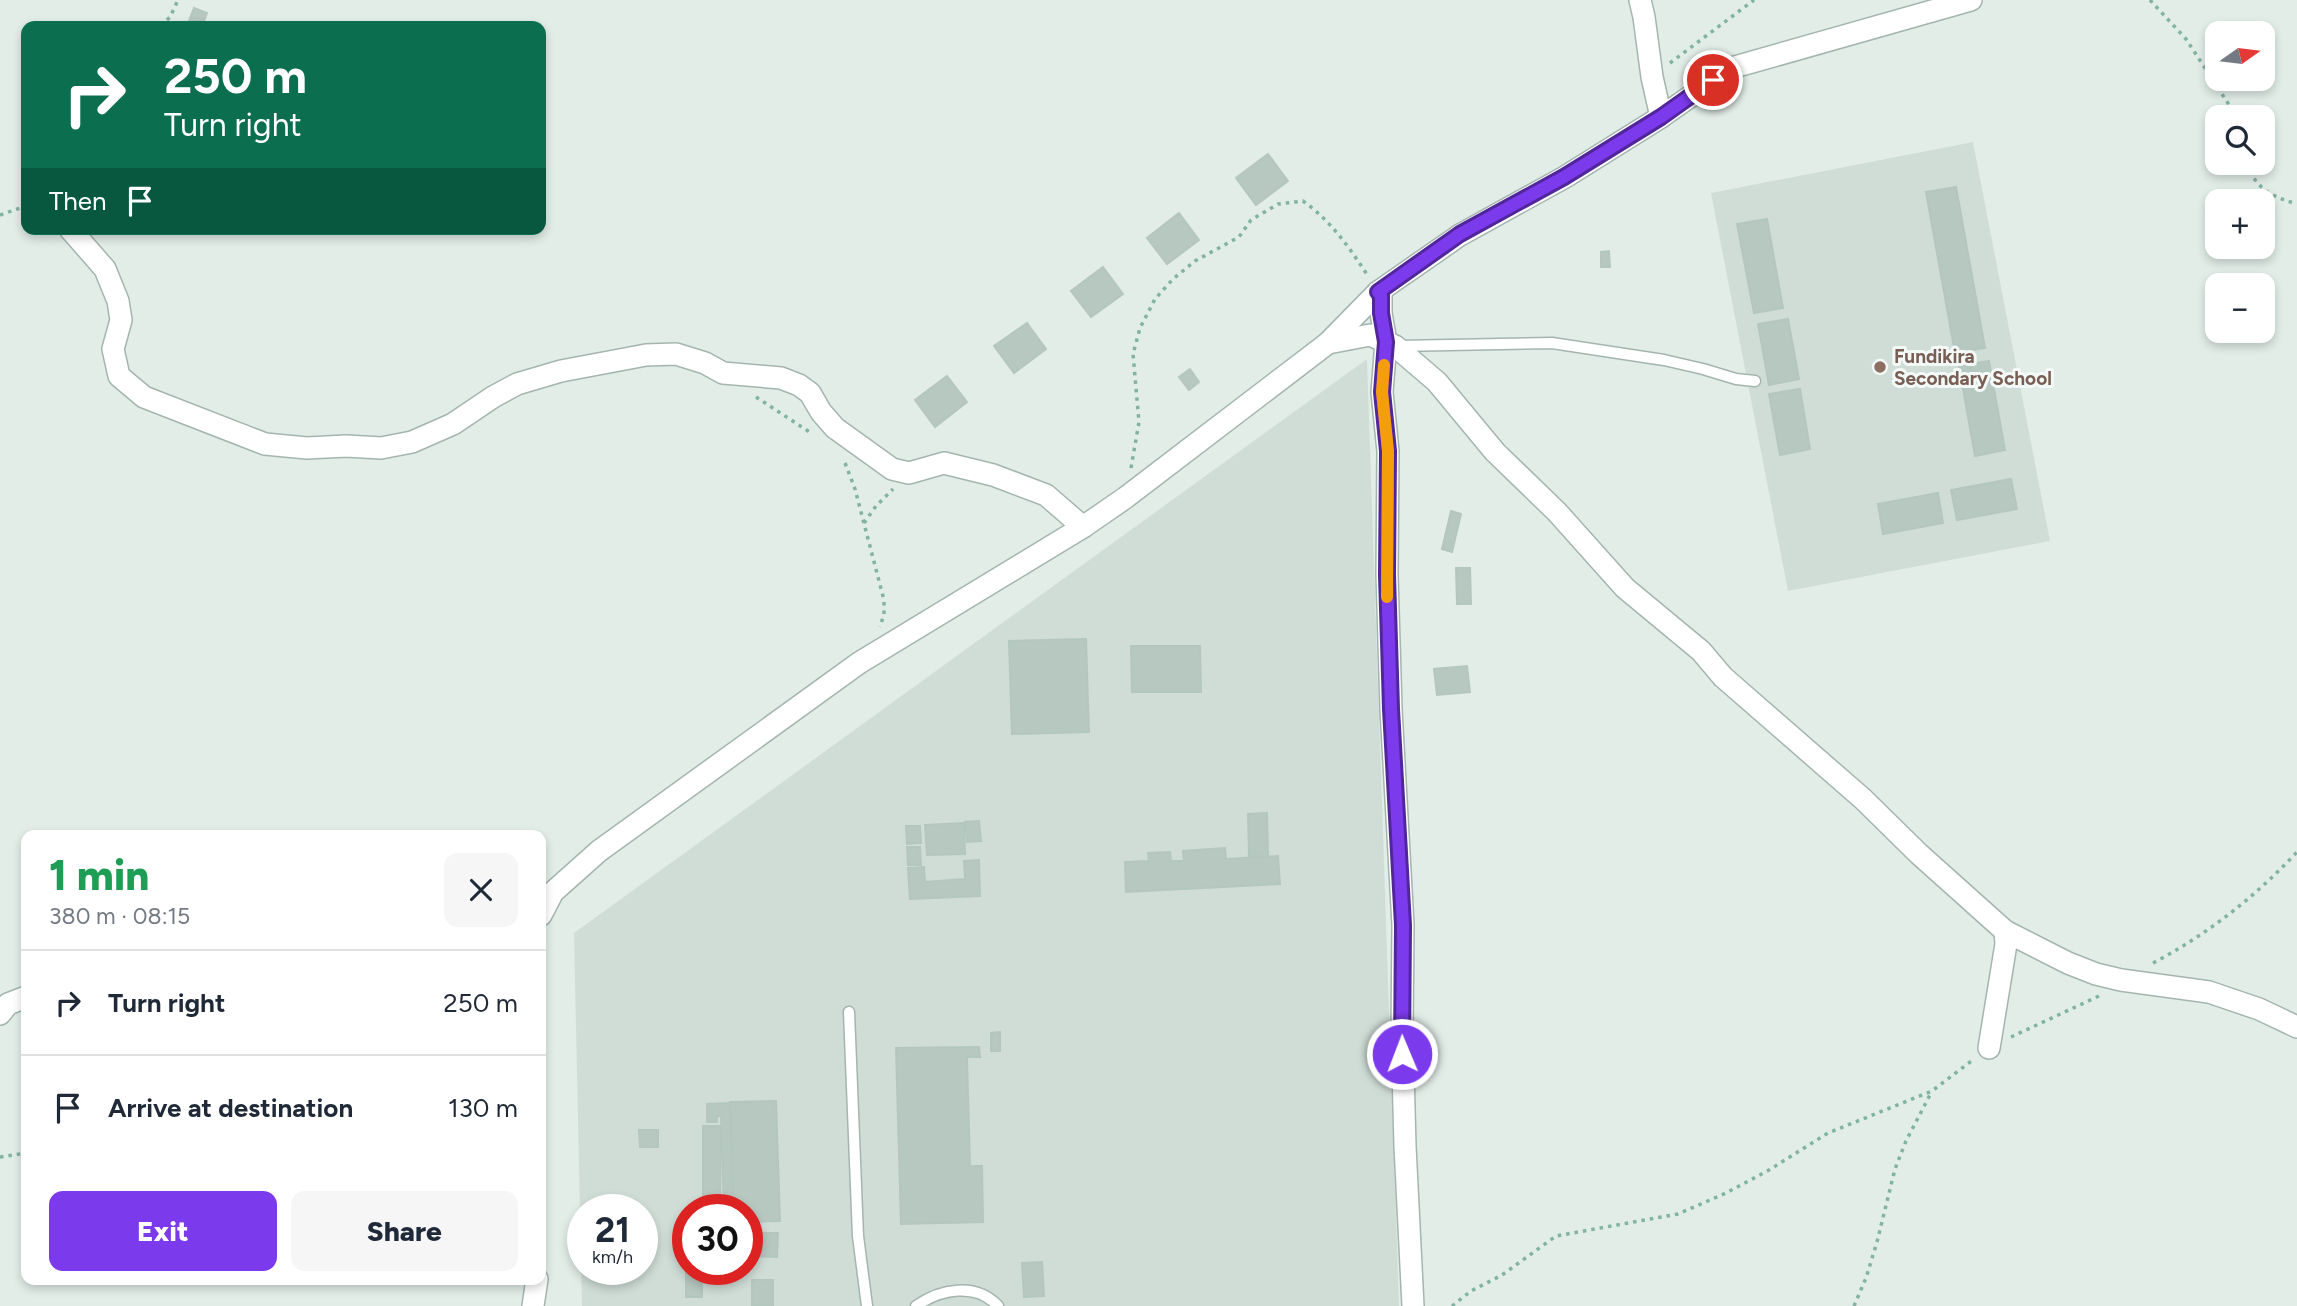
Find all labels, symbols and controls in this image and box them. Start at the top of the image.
north arrow [2205,21,2275,91]
map controls [2205,21,2275,343]
text: 250 m [164,46,307,105]
icon: right [49,49,140,140]
pin [1683,50,1743,110]
icon: arrive [1694,61,1732,99]
button: search [2205,105,2275,175]
text: Turn right [164,106,302,144]
icon: arrive [121,182,159,220]
text: Then [49,185,107,217]
button: + [2205,189,2275,259]
button: − [2205,273,2275,343]
place label: Fundikira Secondary School [1894,345,2052,390]
marker: Fundikira Secondary School [1872,359,1888,375]
text: 1 min [49,850,149,901]
button: close [444,853,518,927]
text: 380 m · 08:15 [49,902,190,930]
icon: right [49,984,87,1022]
text: Turn right [108,987,225,1019]
text: 250 m [443,987,518,1019]
position arrow [1365,1017,1439,1091]
icon: arrive [49,1089,87,1127]
text: Arrive at destination [108,1092,353,1124]
text: 130 m [448,1092,518,1124]
button: Exit [49,1191,277,1271]
button: Share [291,1191,518,1271]
speed limit sign: 30 [672,1194,763,1285]
text: 21 [595,1209,630,1251]
text: km/h [592,1246,633,1268]

